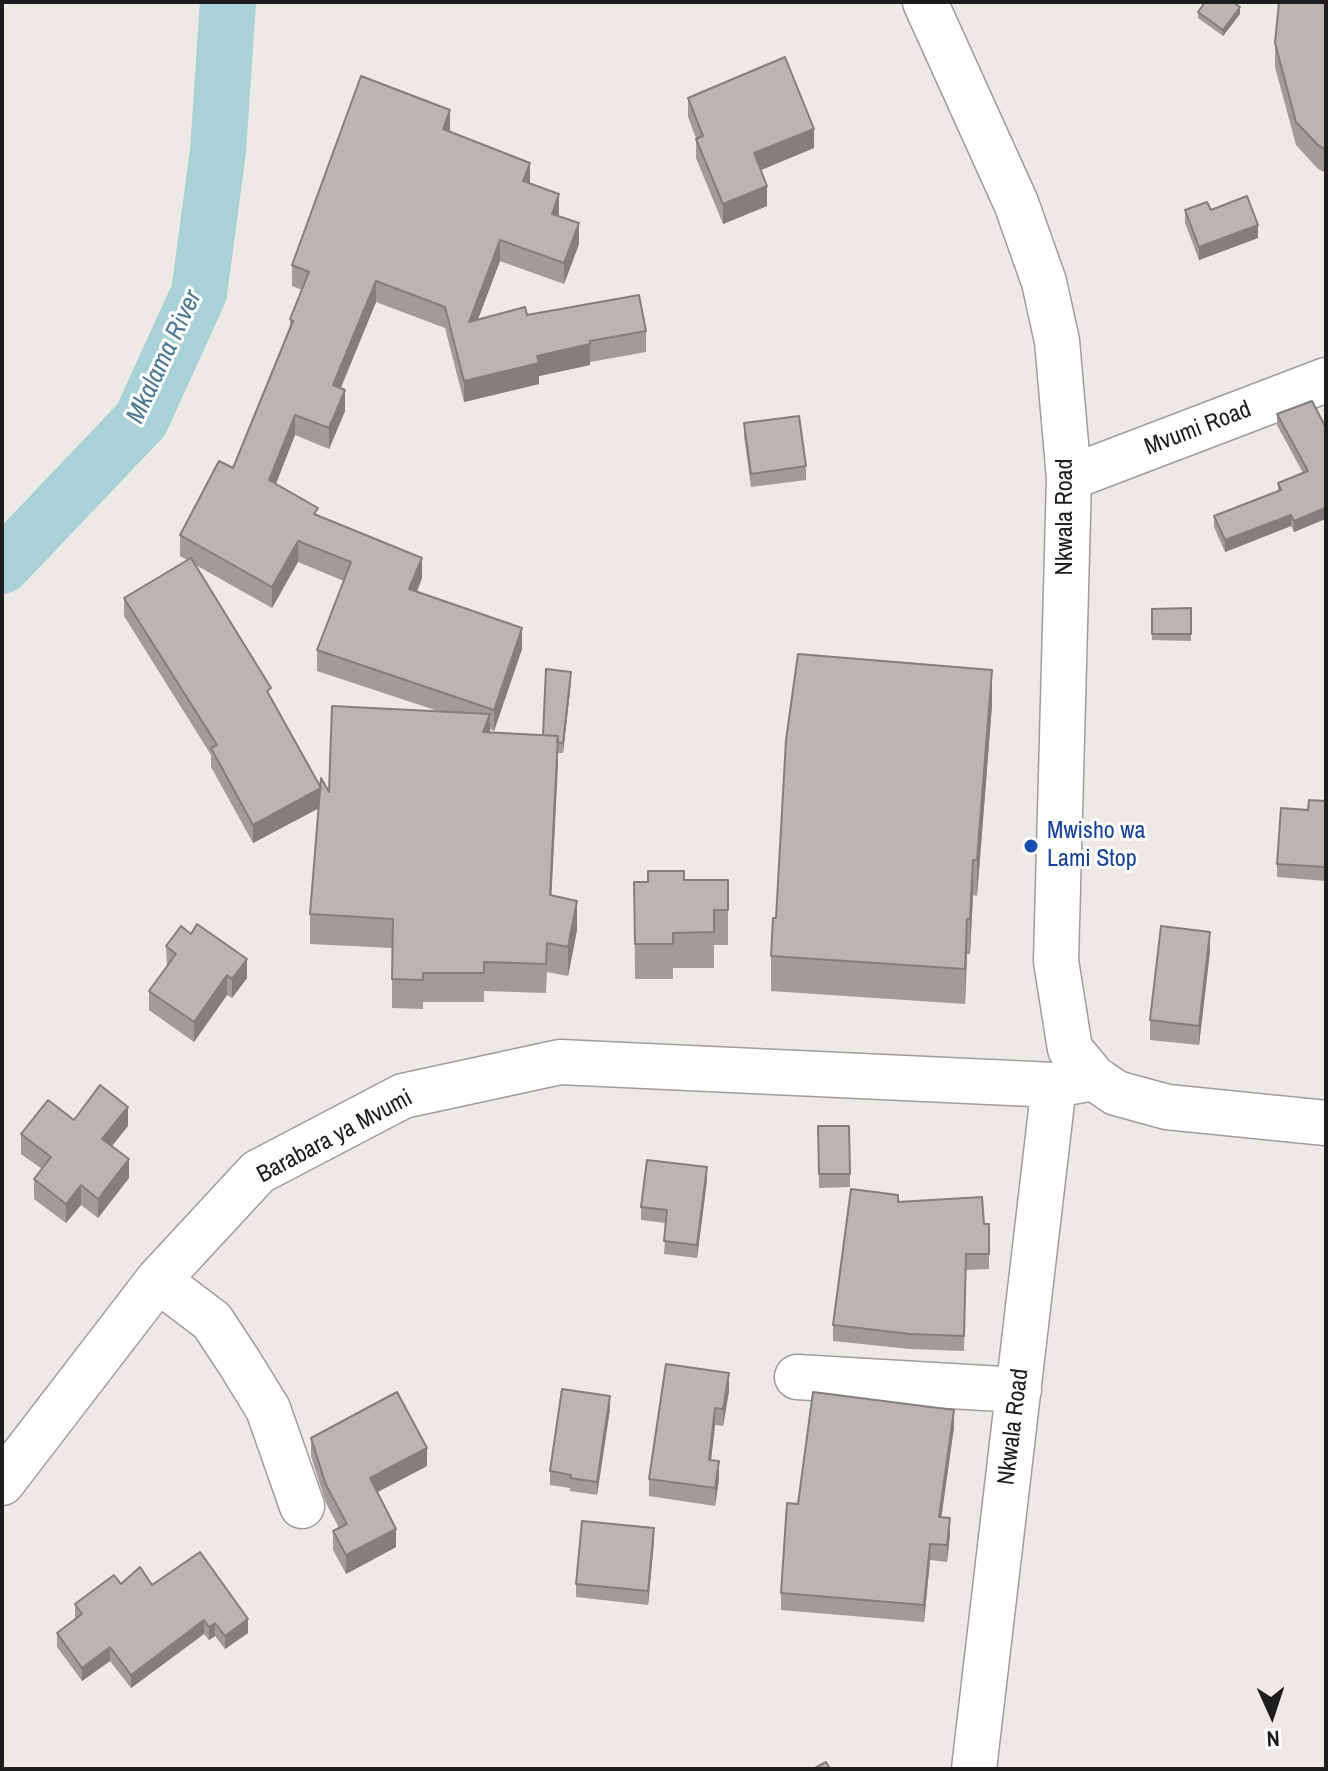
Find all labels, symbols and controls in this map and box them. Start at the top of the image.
water label: Mkalama River [121,285,209,429]
street label: Mvumi Road [1141,396,1255,462]
street label: Nkwala Road [1052,458,1080,576]
place label: Mwisho wa Lami Stop [1047,818,1145,874]
marker: Mwisho wa Lami Stop [1022,837,1040,855]
street label: Barabara ya Mvumi [252,1084,418,1190]
street label: Nkwala Road [993,1367,1035,1487]
north arrow [1232,1675,1312,1755]
text: N [1266,1724,1281,1754]

